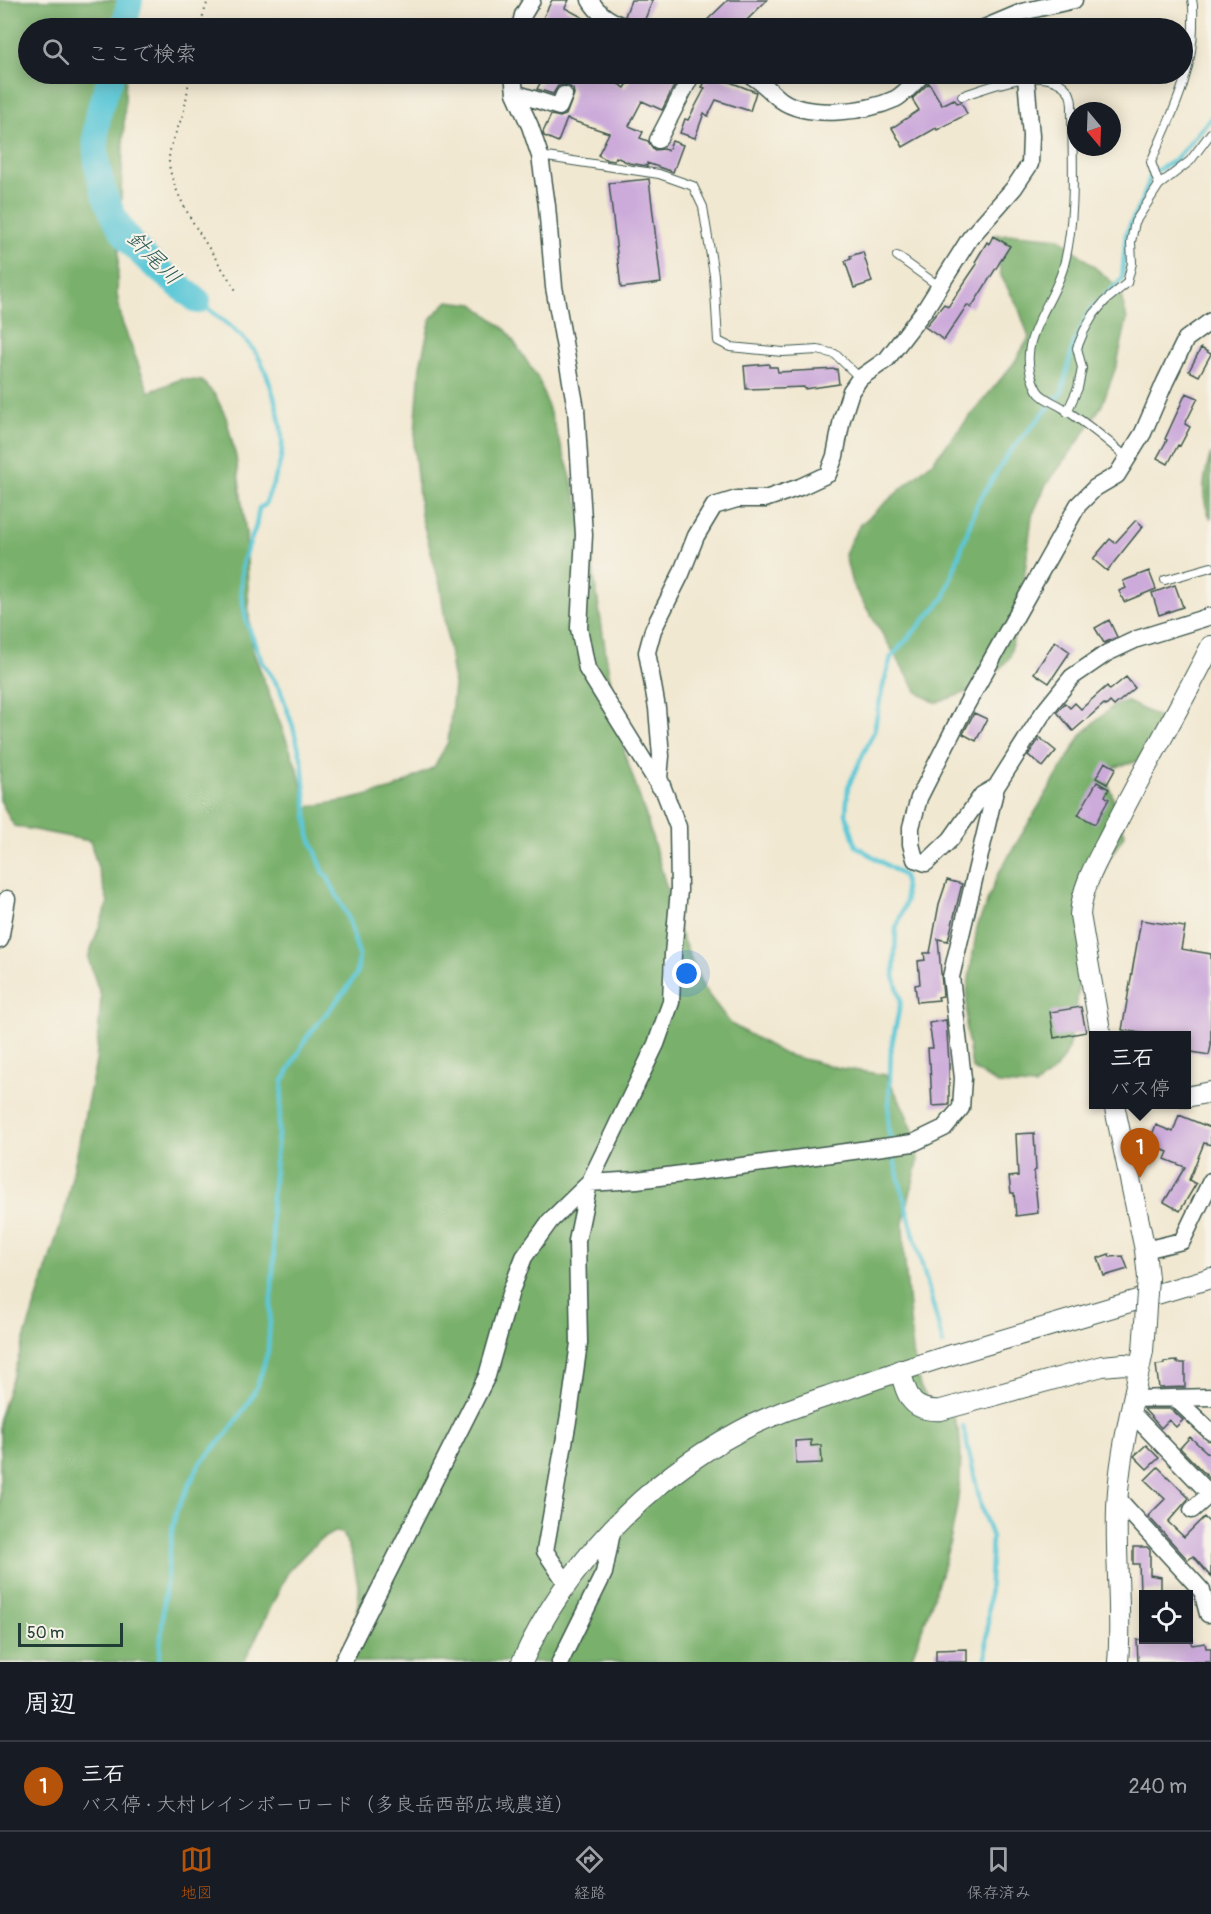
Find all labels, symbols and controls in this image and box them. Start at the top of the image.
search box [18,18,1193,84]
icon: search [39,35,72,68]
text: ここで検索 [87,40,197,68]
north arrow [1067,102,1121,156]
water label: 針尾川 [121,225,187,291]
your location [672,959,701,988]
popup [1089,1031,1191,1109]
text: 三石 [1110,1044,1154,1072]
text: バス停 [1110,1076,1170,1101]
pin: 1 [1120,1128,1160,1178]
map controls [1139,1590,1193,1644]
button: locate [1139,1590,1193,1644]
scale bar [18,1620,123,1648]
text: 50 m [27,1623,64,1643]
text: 周辺 [24,1688,76,1720]
text: 三石 [81,1760,125,1788]
text: 1 [40,1774,47,1799]
text: 240 m [1128,1774,1187,1799]
text: バス停 · 大村レインボーロード（多良岳西部広域農道） [81,1792,575,1817]
tab: 地図 [180,1843,213,1903]
tab: 経路 [573,1843,606,1903]
tab: 保存済み [967,1843,1031,1903]

